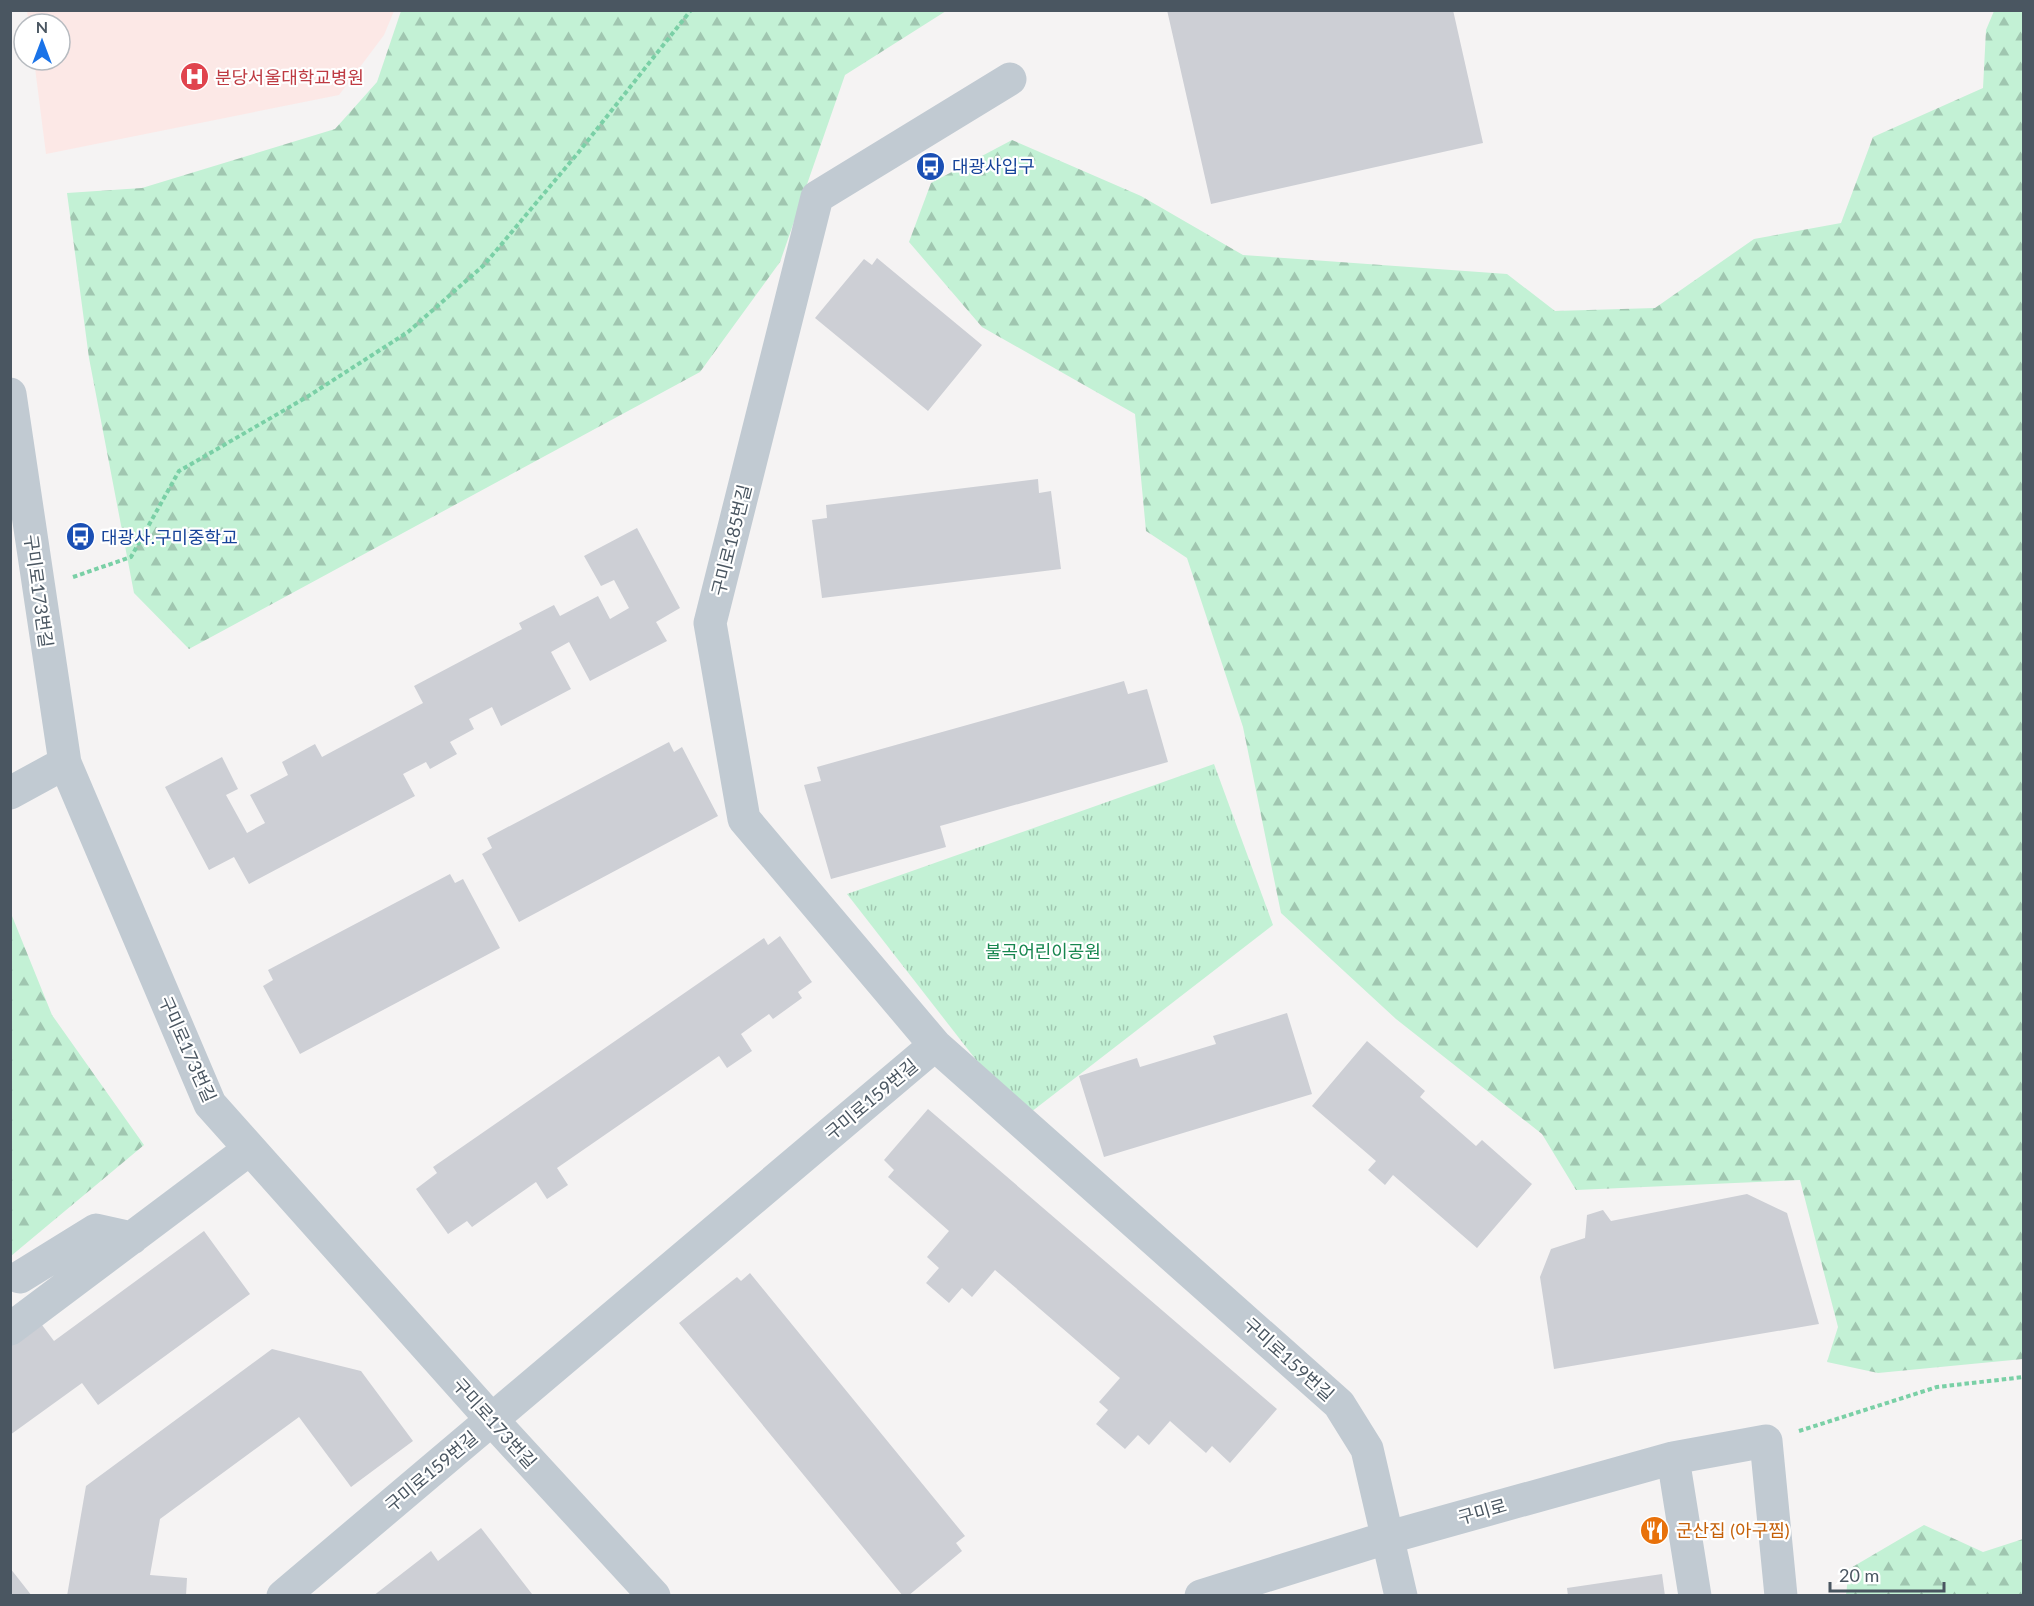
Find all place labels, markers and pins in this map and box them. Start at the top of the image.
hospital icon: 분당서울대학교병원 [178,61,210,93]
place label: 분당서울대학교병원 [215,66,364,88]
bus stop icon: 대광사입구 [915,150,947,182]
place label: 대광사입구 [952,155,1035,177]
bus stop icon: 대광사.구미중학교 [64,521,96,553]
place label: 대광사.구미중학교 [101,526,238,548]
restaurant icon: 군산집 (아구찜) [1639,1514,1671,1546]
place label: 군산집 (아구찜) [1676,1519,1790,1541]

